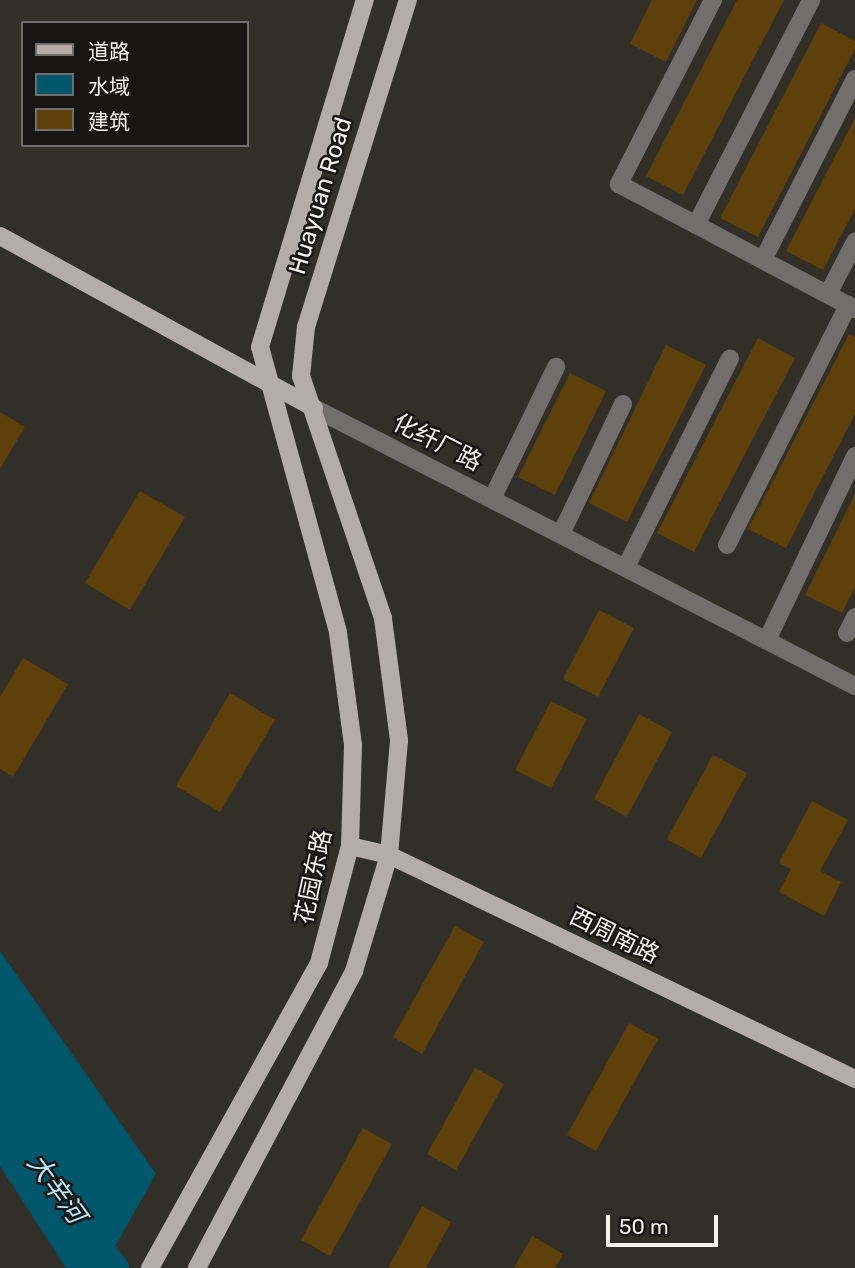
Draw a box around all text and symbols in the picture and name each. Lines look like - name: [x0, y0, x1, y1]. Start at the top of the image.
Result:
- legend: [21, 21, 248, 147]
- text: 道路: [88, 39, 130, 64]
- text: 水域: [88, 74, 130, 99]
- text: 建筑: [88, 109, 130, 134]
- street label: Huayuan Road: [283, 114, 359, 278]
- street label: 化纤厂路: [388, 408, 486, 478]
- street label: 花园东路: [290, 827, 338, 927]
- street label: 西周南路: [565, 902, 663, 970]
- water label: 大辛河: [20, 1148, 92, 1230]
- scale bar: [610, 1202, 722, 1246]
- text: 50 m: [619, 1214, 669, 1239]

